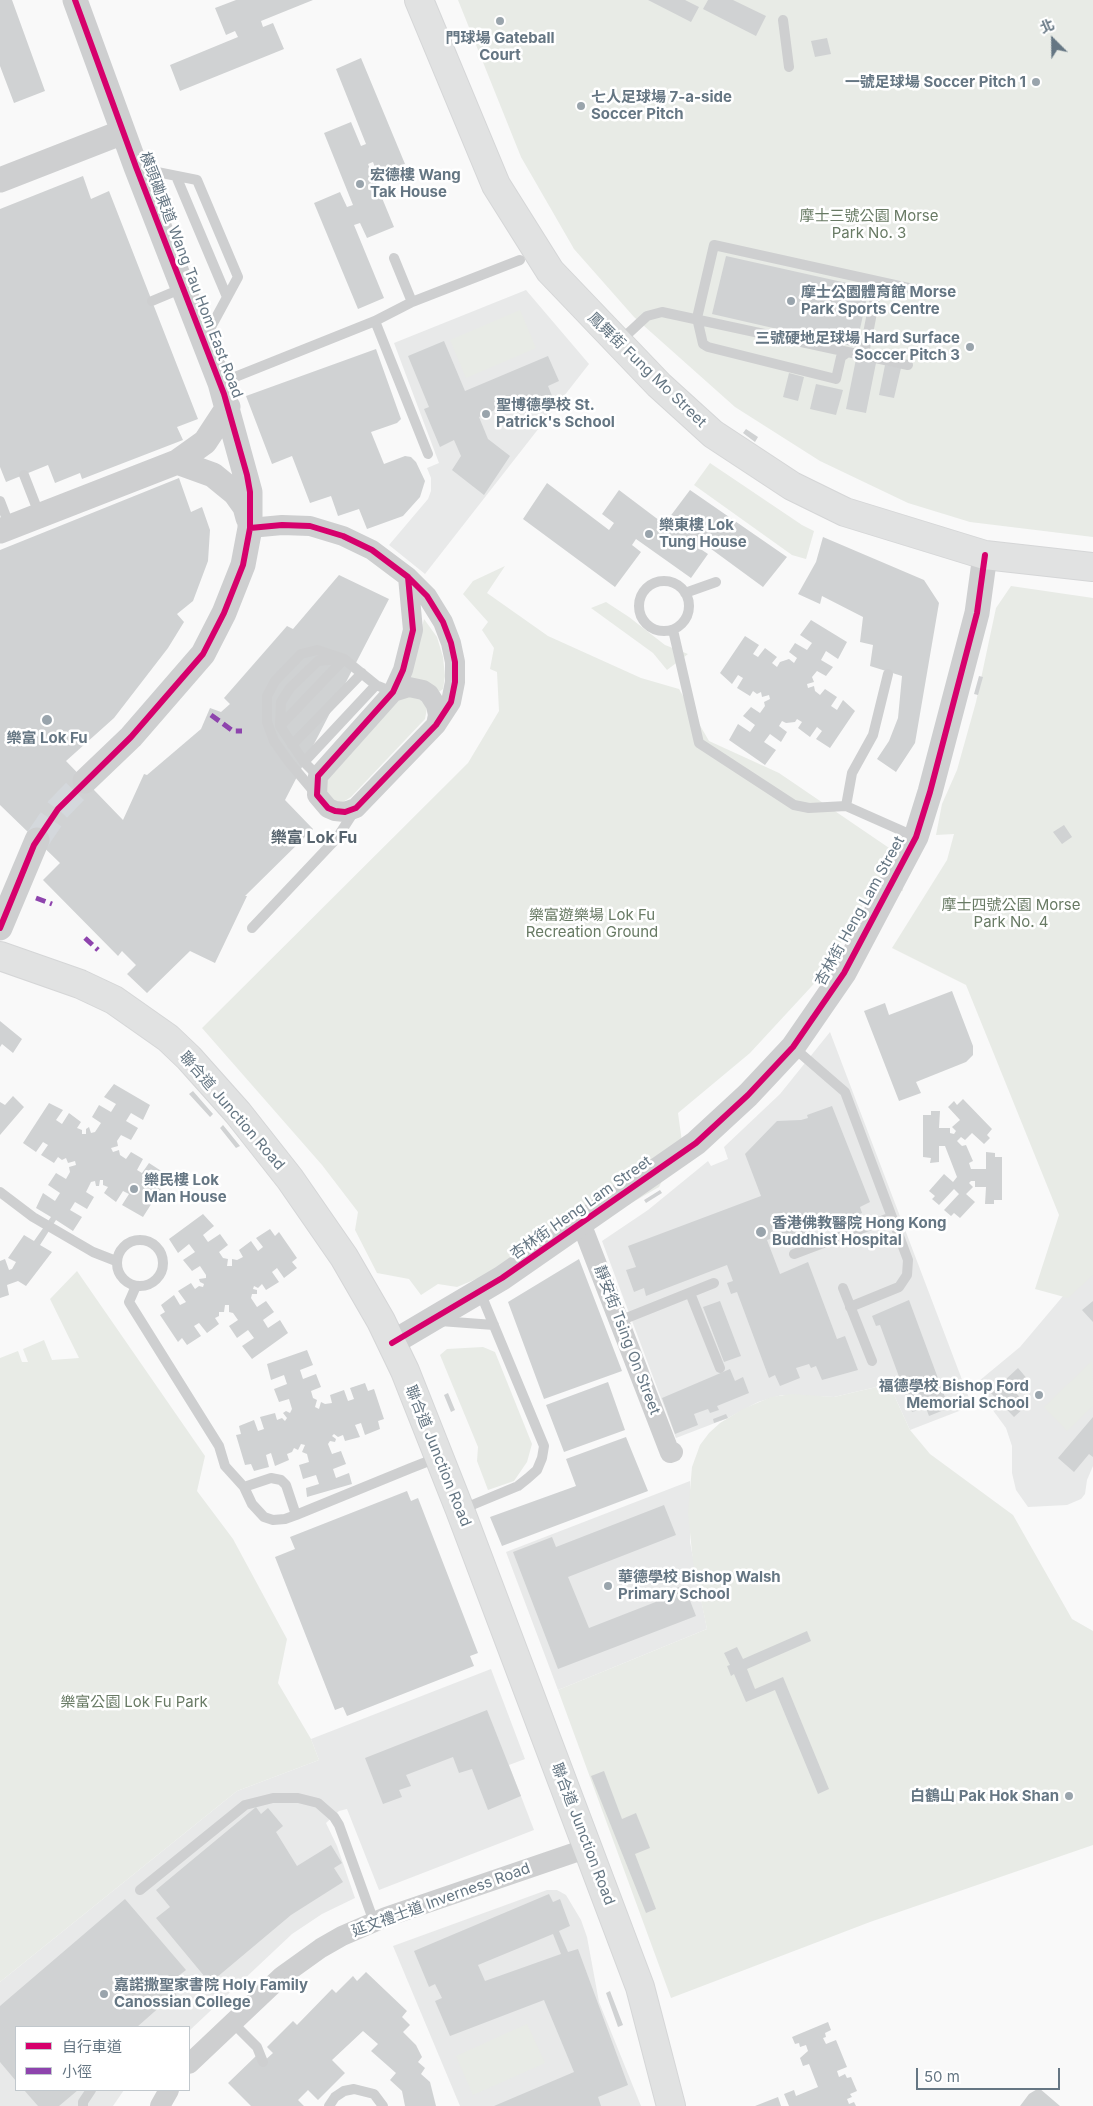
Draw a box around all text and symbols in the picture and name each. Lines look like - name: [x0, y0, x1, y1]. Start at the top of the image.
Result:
- marker: 門球場 Gateball Court: [494, 15, 506, 27]
- north arrow: [1028, 15, 1078, 65]
- text: 北: [1037, 15, 1057, 36]
- place label: 門球場 Gateball Court: [445, 29, 555, 64]
- place label: 一號足球場 Soccer Pitch 1: [845, 73, 1026, 91]
- marker: 一號足球場 Soccer Pitch 1: [1030, 76, 1042, 88]
- place label: 七人足球場 7-a-side Soccer Pitch: [591, 88, 732, 123]
- marker: 七人足球場 7-a-side Soccer Pitch: [575, 100, 587, 112]
- street label: 橫頭磡東道 Wang Tau Hom East Road: [136, 149, 246, 401]
- place label: 宏德樓 Wang Tak House: [370, 166, 461, 201]
- marker: 宏德樓 Wang Tak House: [354, 178, 366, 190]
- park label: 摩士三號公園 Morse Park No. 3: [799, 207, 939, 242]
- place label: 摩士公園體育館 Morse Park Sports Centre: [801, 283, 956, 318]
- marker: 摩士公園體育館 Morse Park Sports Centre: [785, 295, 797, 307]
- street label: 鳳舞街 Fung Mo Street: [584, 309, 710, 431]
- place label: 三號硬地足球場 Hard Surface Soccer Pitch 3: [755, 329, 960, 364]
- marker: 三號硬地足球場 Hard Surface Soccer Pitch 3: [964, 341, 976, 353]
- place label: 聖博德學校 St. Patrick's School: [496, 396, 615, 431]
- marker: 聖博德學校 St. Patrick's School: [480, 408, 492, 420]
- place label: 樂東樓 Lok Tung House: [659, 516, 747, 551]
- marker: 樂東樓 Lok Tung House: [643, 528, 655, 540]
- marker: 樂富 Lok Fu: [40, 713, 54, 727]
- place label: 樂富 Lok Fu: [6, 729, 88, 747]
- district label: 樂富 Lok Fu: [271, 828, 357, 848]
- street label: 杏林街 Heng Lam Street: [811, 833, 909, 989]
- park label: 摩士四號公園 Morse Park No. 4: [941, 896, 1081, 931]
- park label: 樂富遊樂場 Lok Fu Recreation Ground: [526, 906, 658, 941]
- street label: 聯合道 Junction Road: [176, 1048, 288, 1174]
- street label: 杏林街 Heng Lam Street: [507, 1152, 655, 1264]
- place label: 樂民樓 Lok Man House: [144, 1171, 227, 1206]
- marker: 樂民樓 Lok Man House: [128, 1183, 140, 1195]
- place label: 香港佛教醫院 Hong Kong Buddhist Hospital: [772, 1214, 947, 1249]
- marker: 香港佛教醫院 Hong Kong Buddhist Hospital: [754, 1225, 768, 1239]
- street label: 靜安街 Tsing On Street: [590, 1263, 664, 1417]
- place label: 福德學校 Bishop Ford Memorial School: [879, 1377, 1029, 1412]
- street label: 聯合道 Junction Road: [401, 1383, 475, 1529]
- marker: 福德學校 Bishop Ford Memorial School: [1033, 1389, 1045, 1401]
- place label: 華德學校 Bishop Walsh Primary School: [618, 1568, 781, 1603]
- marker: 華德學校 Bishop Walsh Primary School: [602, 1580, 614, 1592]
- park label: 樂富公園 Lok Fu Park: [60, 1693, 208, 1711]
- street label: 聯合道 Junction Road: [548, 1760, 618, 1908]
- place label: 白鶴山 Pak Hok Shan: [910, 1787, 1059, 1805]
- marker: 白鶴山 Pak Hok Shan: [1063, 1790, 1075, 1802]
- street label: 延文禮士道 Inverness Road: [349, 1859, 533, 1941]
- place label: 嘉諾撒聖家書院 Holy Family Canossian College: [114, 1976, 308, 2011]
- marker: 嘉諾撒聖家書院 Holy Family Canossian College: [98, 1988, 110, 2000]
- legend: [15, 2026, 190, 2091]
- text: 自行車道: [62, 2037, 122, 2056]
- scale bar: [918, 2058, 1062, 2090]
- text: 小徑: [62, 2062, 92, 2081]
- text: 50 m: [924, 2067, 960, 2086]

